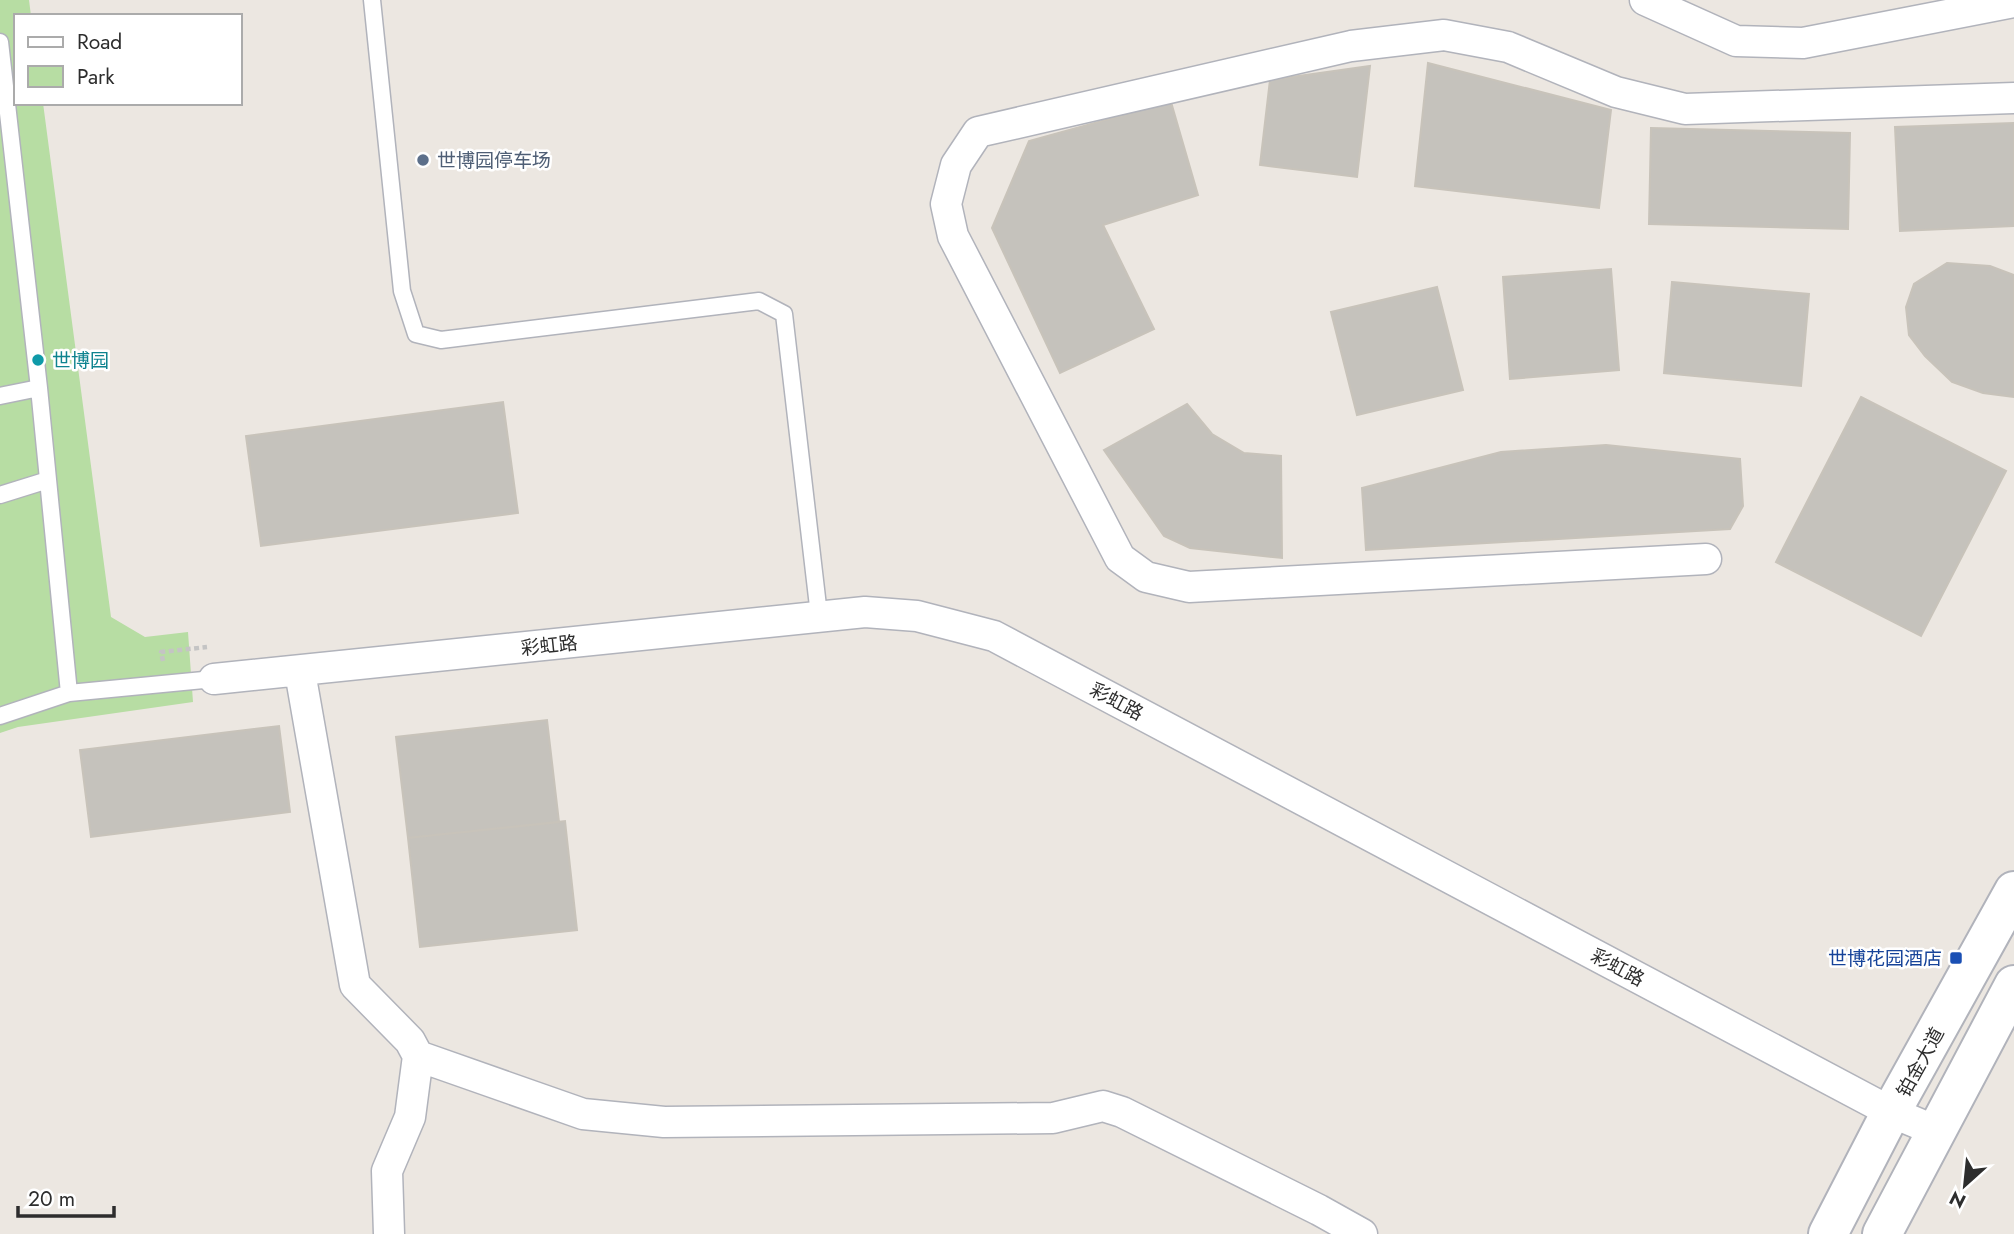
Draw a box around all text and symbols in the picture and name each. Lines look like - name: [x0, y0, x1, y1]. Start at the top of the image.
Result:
- legend: [14, 14, 242, 105]
- text: Road: [77, 27, 122, 57]
- text: Park: [77, 62, 115, 92]
- place label: 世博园停车场: [437, 147, 551, 174]
- marker: 世博园停车场: [415, 152, 431, 168]
- place label: 世博园: [52, 347, 109, 374]
- marker: 世博园: [30, 352, 46, 368]
- street label: 彩虹路: [519, 629, 579, 662]
- street label: 彩虹路: [1085, 676, 1148, 727]
- street label: 彩虹路: [1586, 942, 1649, 993]
- place label: 世博花园酒店: [1828, 945, 1942, 972]
- marker: 世博花园酒店: [1948, 950, 1964, 966]
- street label: 铂金大道: [1890, 1022, 1951, 1102]
- north arrow: [1930, 1150, 2000, 1220]
- scale bar: [18, 1174, 114, 1218]
- text: 20 m: [28, 1184, 75, 1214]
- text: N: [1945, 1184, 1970, 1215]

